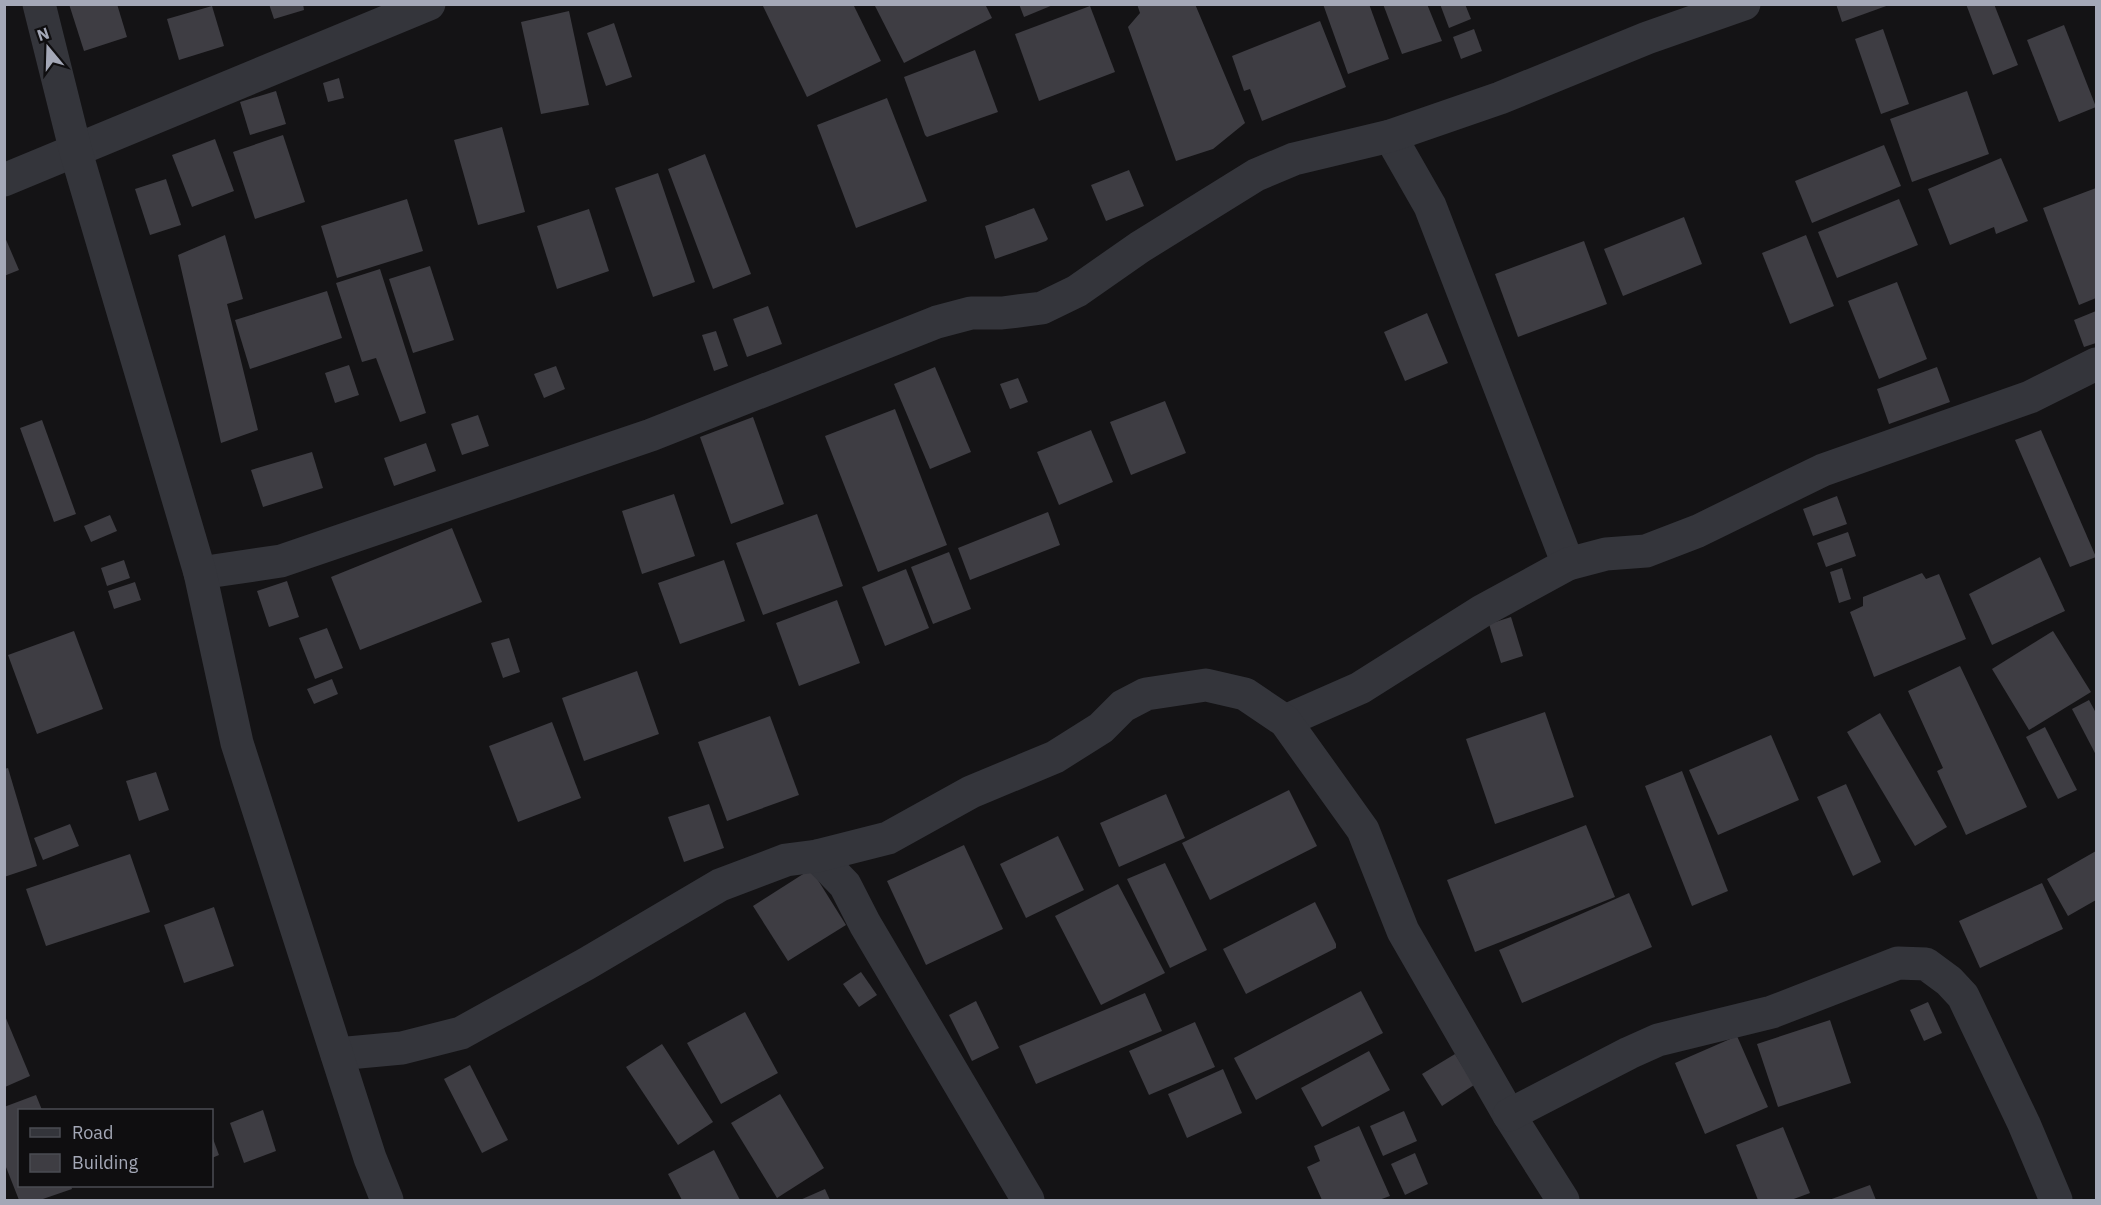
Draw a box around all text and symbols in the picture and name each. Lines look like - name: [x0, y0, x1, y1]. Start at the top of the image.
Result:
- north arrow: [18, 18, 78, 78]
- text: N: [34, 22, 52, 45]
- legend: [18, 1109, 213, 1187]
- text: Road: [72, 1121, 113, 1144]
- text: Building: [72, 1151, 139, 1174]

